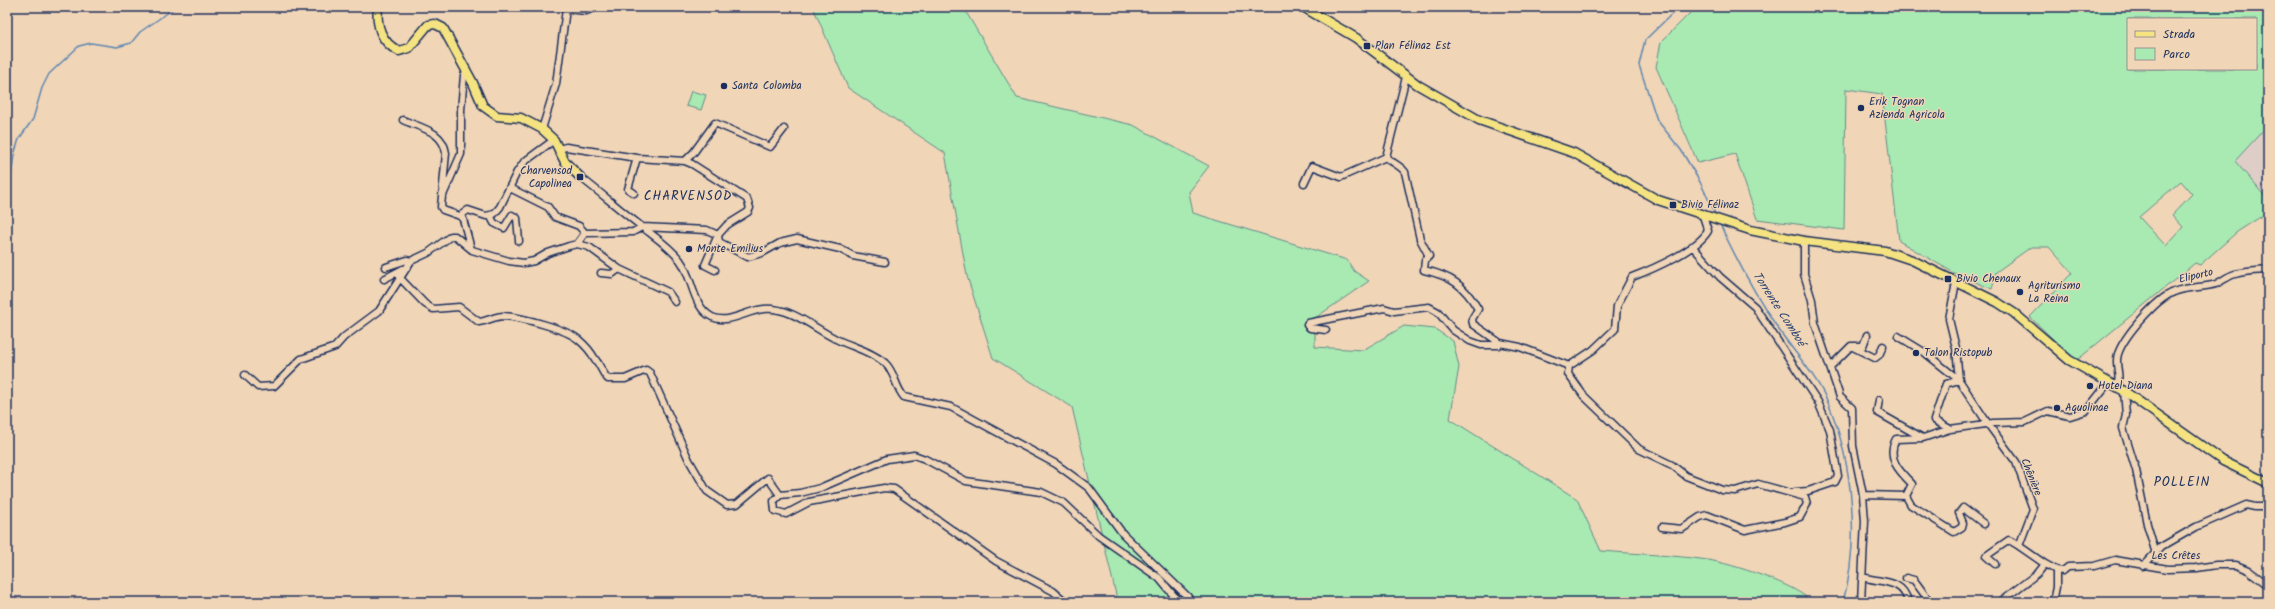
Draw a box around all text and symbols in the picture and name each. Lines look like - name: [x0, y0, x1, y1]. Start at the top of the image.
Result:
- legend: [2127, 18, 2257, 70]
- text: Strada: [2163, 25, 2196, 44]
- place label: Plan Félinaz Est: [1375, 37, 1451, 55]
- marker: Plan Félinaz Est: [1362, 41, 1372, 51]
- text: Parco: [2163, 45, 2190, 64]
- place label: Santa Colomba: [732, 77, 802, 95]
- marker: Santa Colomba: [719, 81, 729, 91]
- place label: Erik Tognan Azienda Agricola: [1869, 93, 1945, 124]
- marker: Erik Tognan Azienda Agricola: [1856, 103, 1866, 113]
- place label: Charvensod Capolinea: [520, 162, 573, 193]
- marker: Charvensod Capolinea: [575, 172, 585, 182]
- district label: CHARVENSOD: [644, 186, 732, 207]
- place label: Bivio Félinaz: [1681, 196, 1739, 214]
- marker: Bivio Félinaz: [1668, 200, 1678, 210]
- place label: Monte Emilius: [697, 240, 764, 258]
- marker: Monte Emilius: [684, 244, 694, 254]
- street label: Eliporto: [2177, 263, 2215, 289]
- water label: Torrente Comboé: [1748, 268, 1812, 352]
- place label: Bivio Chenaux: [1956, 270, 2021, 288]
- marker: Bivio Chenaux: [1943, 274, 1953, 284]
- place label: Agriturismo La Reina: [2028, 277, 2080, 308]
- marker: Agriturismo La Reina: [2015, 287, 2025, 297]
- place label: Talon Ristopub: [1924, 344, 1993, 362]
- marker: Talon Ristopub: [1911, 348, 1921, 358]
- place label: Hotel Diana: [2098, 377, 2153, 395]
- marker: Hotel Diana: [2085, 381, 2095, 391]
- place label: Aquolinae: [2065, 399, 2109, 417]
- marker: Aquolinae: [2052, 403, 2062, 413]
- street label: Chênière: [2015, 455, 2047, 499]
- district label: POLLEIN: [2154, 472, 2210, 493]
- street label: Les Crêtes: [2152, 547, 2201, 565]

